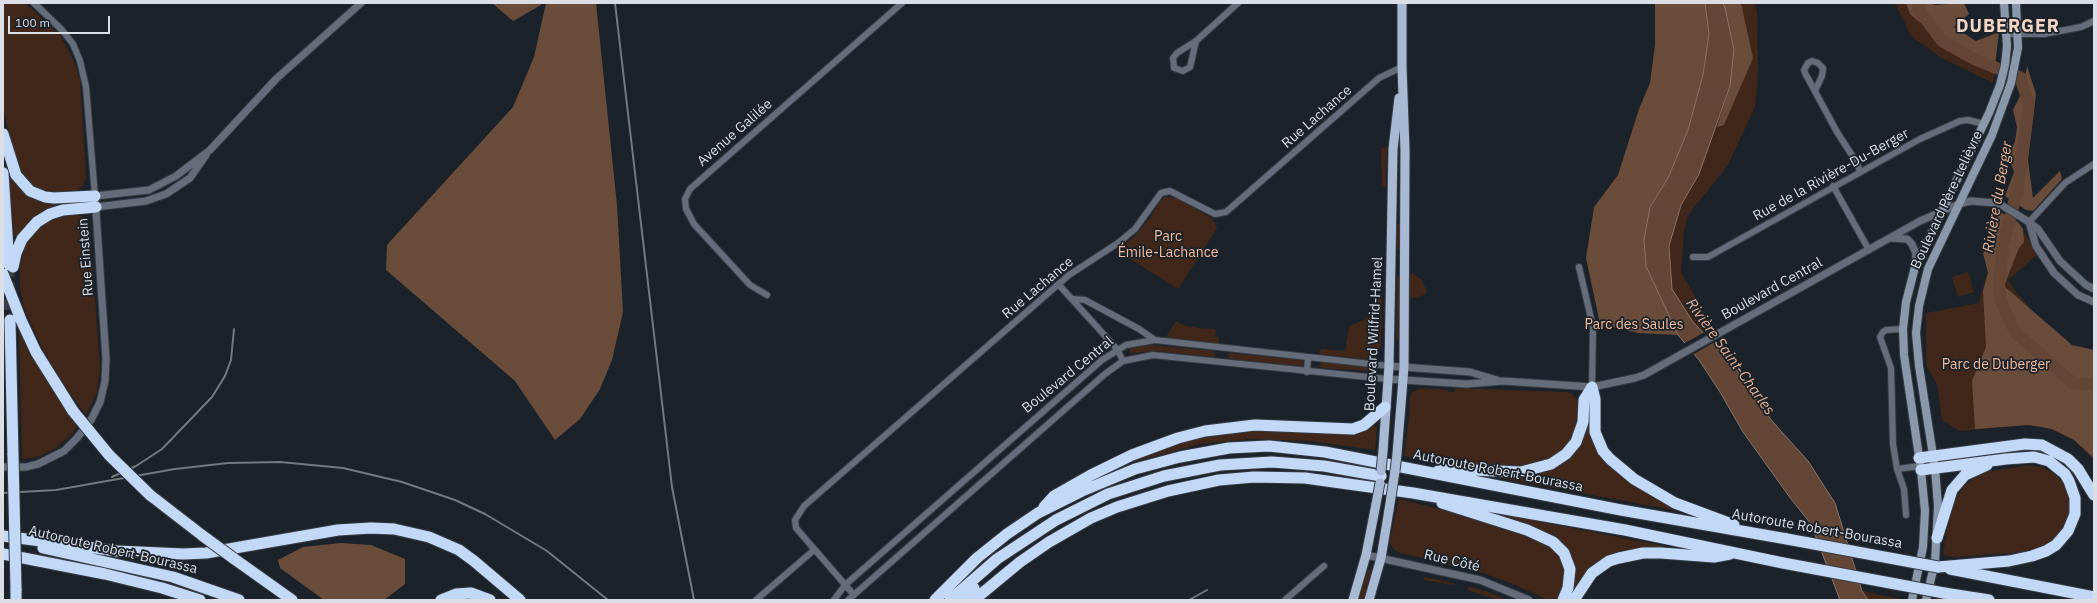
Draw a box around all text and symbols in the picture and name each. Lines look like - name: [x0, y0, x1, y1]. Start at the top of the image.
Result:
- scale bar: [10, 8, 112, 34]
- text: 100 m: [15, 15, 50, 30]
- district label: DUBERGER: [1956, 16, 2060, 38]
- street label: Rue Lachance: [1278, 82, 1356, 152]
- street label: Avenue Galilée: [694, 96, 776, 170]
- street label: Rue de la Rivière-Du-Berger: [1750, 125, 1912, 225]
- street label: Boulevard Père-Lelièvre: [1908, 128, 1986, 272]
- water label: Rivière du Berger: [1979, 140, 2017, 254]
- street label: Rue Einstein: [75, 217, 97, 297]
- park label: Parc Émile-Lachance: [1118, 229, 1218, 262]
- street label: Rue Lachance: [999, 253, 1077, 323]
- street label: Boulevard Central: [1719, 254, 1825, 324]
- street label: Boulevard Wilfrid-Hamel: [1362, 256, 1386, 412]
- water label: Rivière Saint-Charles: [1682, 295, 1778, 419]
- park label: Parc des Saules: [1584, 317, 1684, 333]
- street label: Boulevard Central: [1019, 333, 1117, 417]
- park label: Parc de Duberger: [1942, 357, 2050, 373]
- street label: Autoroute Robert-Bourassa: [1412, 446, 1584, 496]
- street label: Autoroute Robert-Bourassa: [1731, 506, 1903, 552]
- street label: Autoroute Robert-Bourassa: [27, 522, 199, 578]
- street label: Rue Côté: [1422, 546, 1482, 576]

